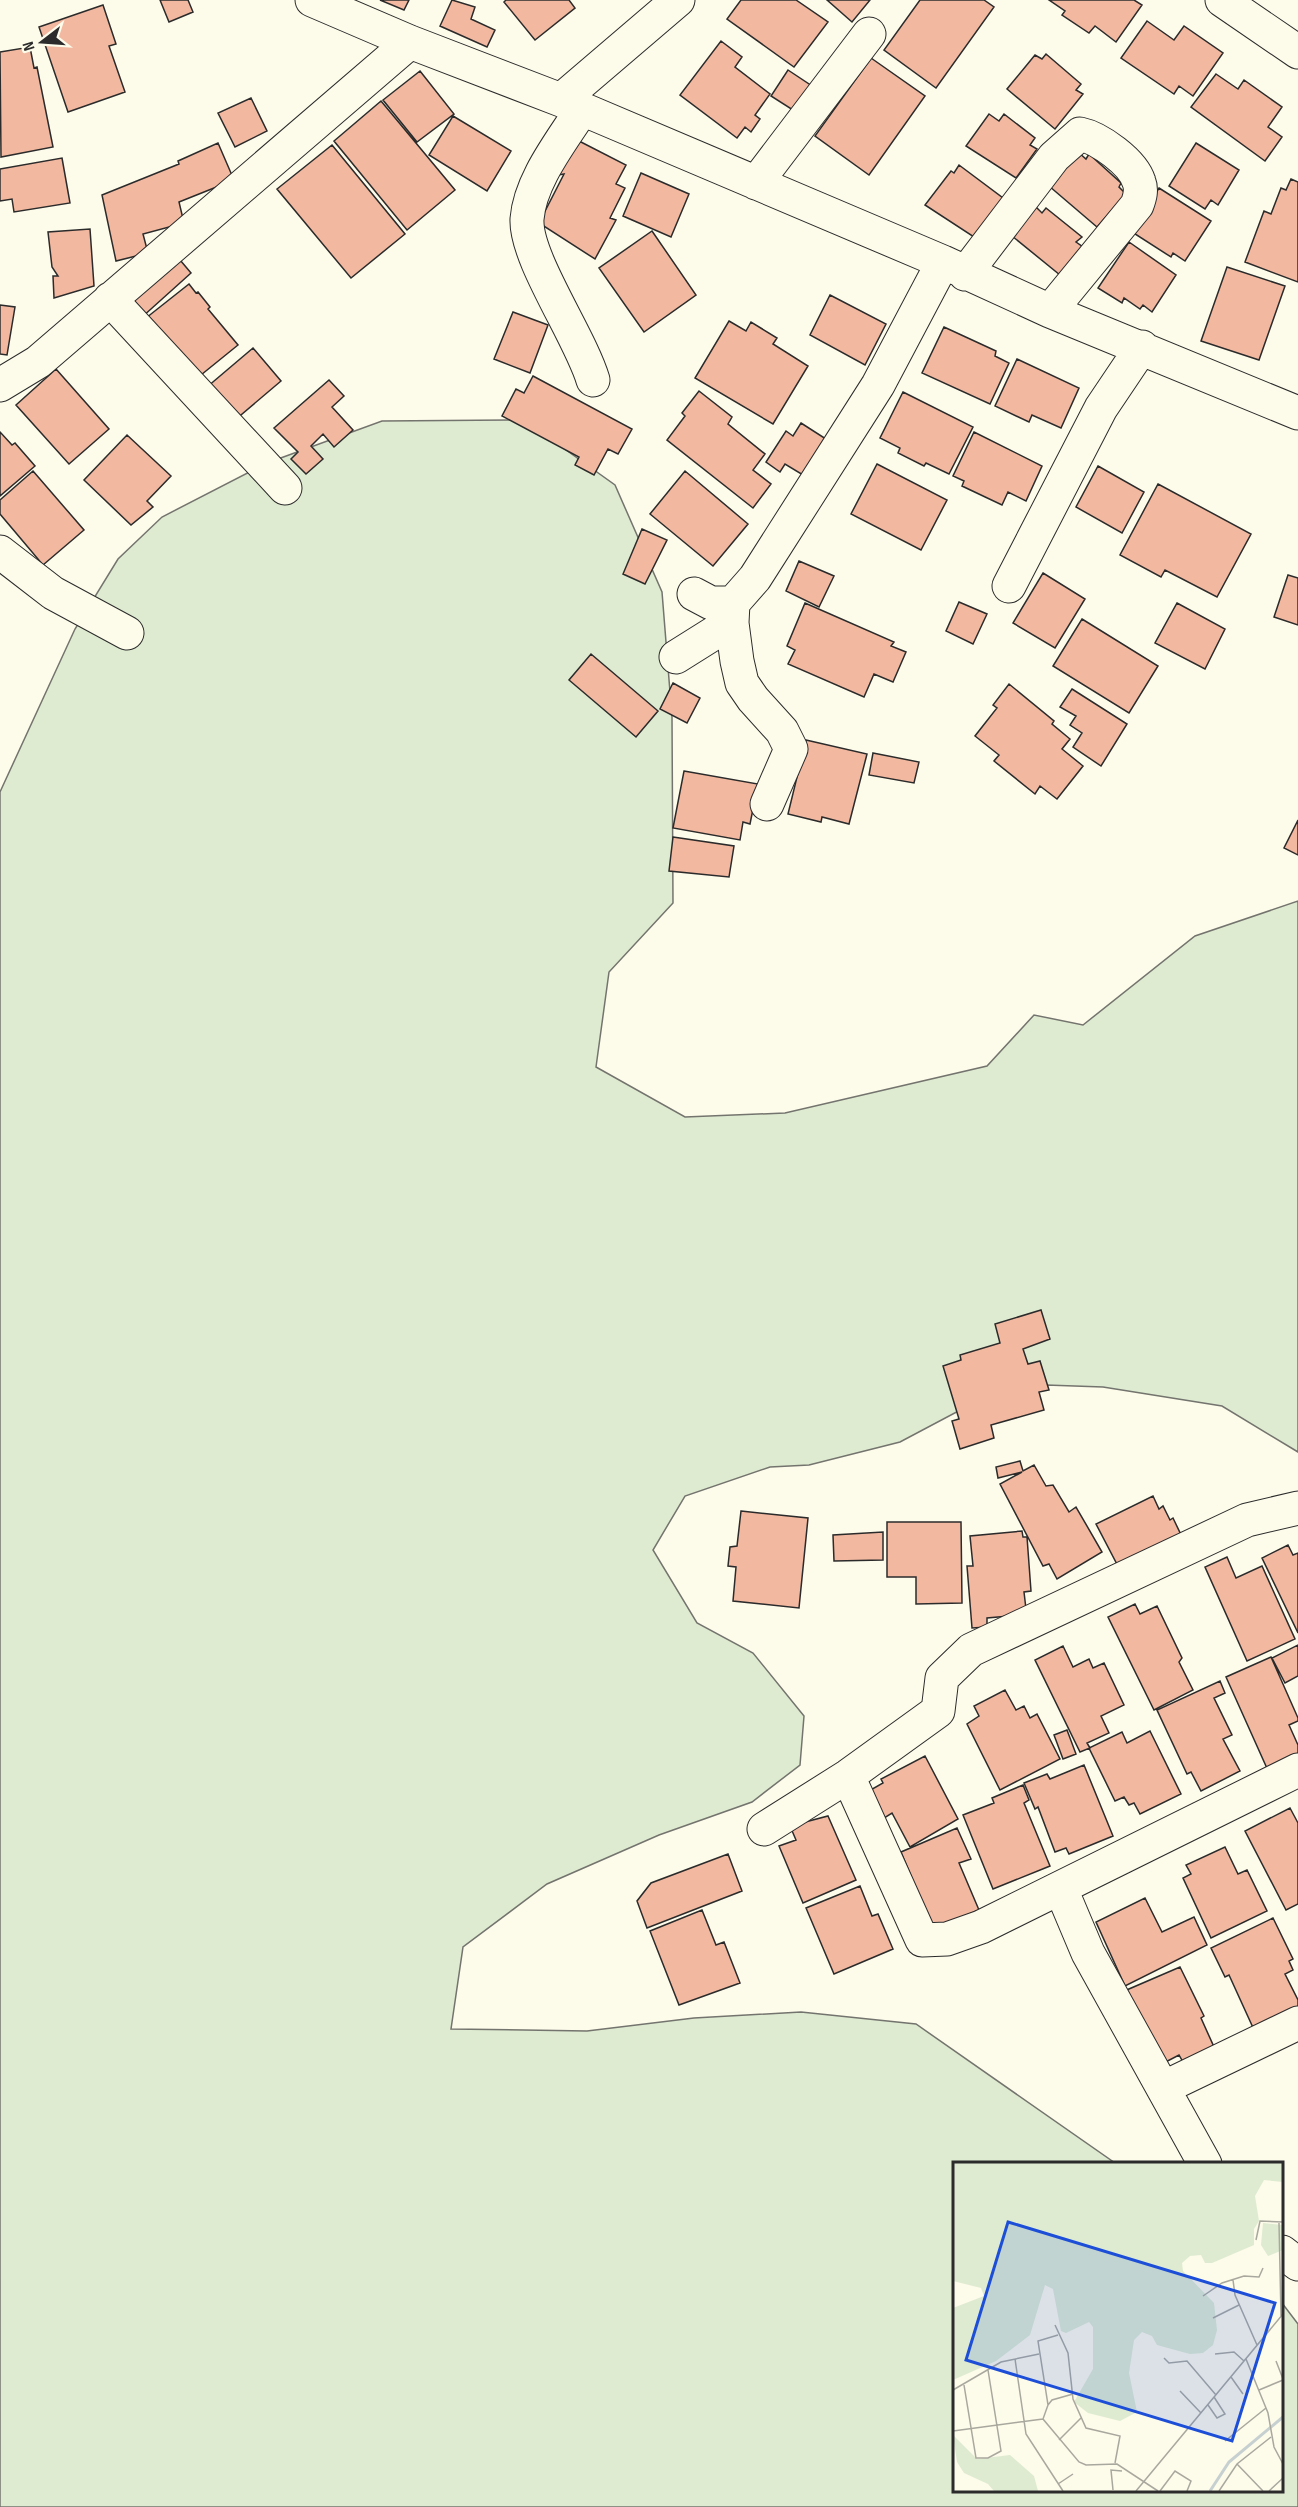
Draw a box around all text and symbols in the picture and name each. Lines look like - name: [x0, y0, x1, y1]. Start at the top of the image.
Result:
- north arrow: [12, 12, 72, 72]
- text: N: [19, 39, 39, 53]
- inset map: [953, 2162, 1283, 2492]

